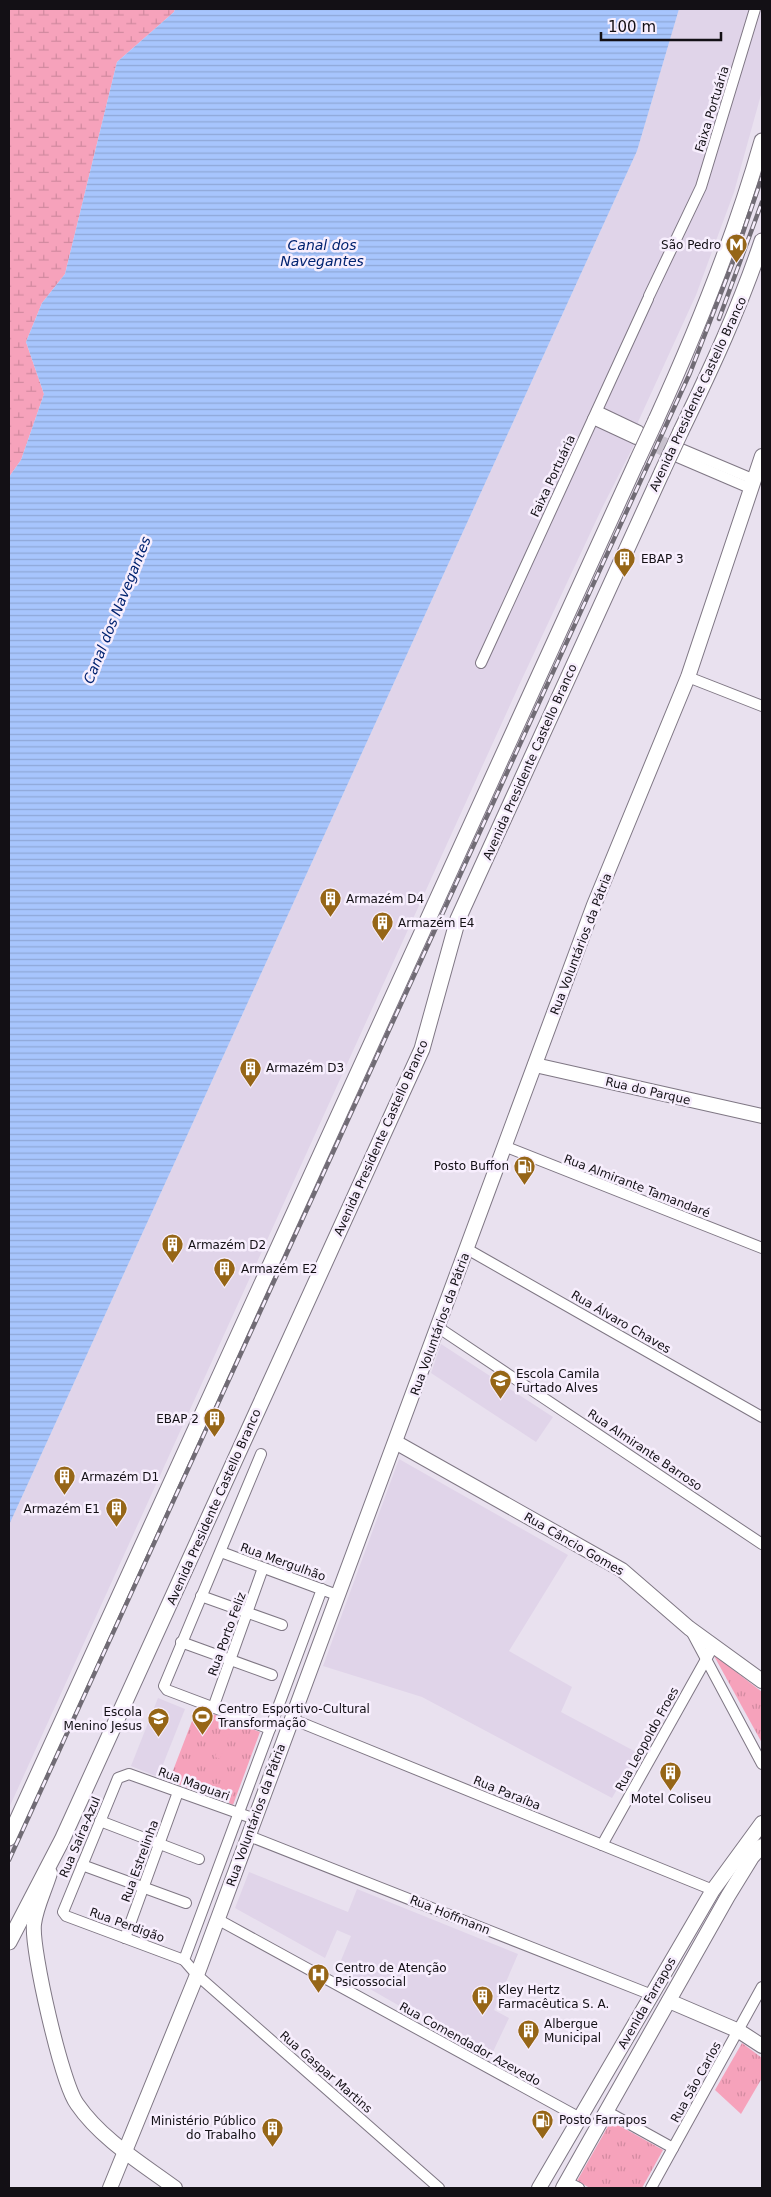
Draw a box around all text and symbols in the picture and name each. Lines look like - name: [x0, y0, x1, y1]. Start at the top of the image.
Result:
- scale bar: [601, 10, 721, 42]
- text: 100 m: [608, 18, 656, 36]
- street label: Faixa Portuária: [692, 64, 732, 154]
- metro station icon: São Pedro: [725, 233, 749, 264]
- water label: Canal dos Navegantes: [280, 237, 364, 269]
- place label: São Pedro: [661, 238, 721, 252]
- street label: Avenida Presidente Castello Branco: [647, 295, 749, 493]
- street label: Faixa Portuária: [528, 433, 578, 519]
- water label: Canal dos Navegantes: [80, 534, 154, 686]
- building icon: EBAP 3: [613, 547, 637, 578]
- place label: EBAP 3: [641, 552, 684, 566]
- street label: Avenida Presidente Castello Branco: [480, 662, 580, 862]
- street label: Rua Voluntários da Pátria: [547, 871, 615, 1017]
- building icon: Armazém D4: [318, 887, 342, 918]
- place label: Armazém D4: [346, 892, 424, 906]
- building icon: Armazém E4: [370, 911, 394, 942]
- place label: Armazém E4: [398, 916, 474, 930]
- street label: Avenida Presidente Castello Branco: [331, 1038, 431, 1238]
- building icon: Armazém D3: [238, 1056, 262, 1087]
- place label: Armazém D3: [266, 1061, 344, 1075]
- street label: Rua do Parque: [604, 1074, 692, 1108]
- street label: Rua Almirante Tamandaré: [562, 1152, 712, 1220]
- fuel station icon: Posto Buffon: [513, 1154, 537, 1185]
- place label: Posto Buffon: [434, 1159, 509, 1173]
- building icon: Armazém D2: [160, 1233, 184, 1264]
- place label: Armazém D2: [188, 1238, 266, 1252]
- street label: Rua Voluntários da Pátria: [408, 1251, 472, 1397]
- building icon: Armazém E2: [213, 1257, 237, 1288]
- place label: Armazém E2: [241, 1262, 317, 1276]
- street label: Rua Álvaro Chaves: [569, 1287, 674, 1356]
- place label: Escola Camila Furtado Alves: [516, 1367, 600, 1395]
- school or university icon: Escola Camila Furtado Alves: [488, 1369, 512, 1400]
- street label: Rua Almirante Barroso: [585, 1406, 705, 1494]
- street label: Avenida Presidente Castello Branco: [164, 1407, 264, 1607]
- building icon: EBAP 2: [203, 1407, 227, 1438]
- place label: EBAP 2: [156, 1412, 199, 1426]
- building icon: Armazém D1: [53, 1465, 77, 1496]
- place label: Armazém D1: [81, 1470, 159, 1484]
- building icon: Armazém E1: [104, 1497, 128, 1528]
- place label: Armazém E1: [24, 1502, 100, 1516]
- street label: Rua Câncio Gomes: [522, 1510, 626, 1578]
- street label: Rua Mergulhão: [238, 1540, 328, 1584]
- street label: Rua Porto Feliz: [205, 1590, 249, 1678]
- street label: Rua Leopoldo Froes: [613, 1685, 681, 1793]
- place label: Centro Esportivo-Cultural Transformação: [217, 1702, 370, 1730]
- sports icon: Centro Esportivo-Cultural Transformação: [190, 1704, 214, 1735]
- place label: Escola Menino Jesus: [64, 1705, 142, 1733]
- school or university icon: Escola Menino Jesus: [146, 1707, 170, 1738]
- street label: Rua Voluntários da Pátria: [224, 1742, 288, 1888]
- building icon: Motel Coliseu: [659, 1760, 683, 1791]
- street label: Rua Maguari: [156, 1765, 232, 1803]
- street label: Rua Paraíba: [471, 1773, 543, 1813]
- place label: Motel Coliseu: [631, 1792, 711, 1806]
- street label: Rua Saíra-Azul: [57, 1794, 103, 1880]
- street label: Rua Estrelinha: [119, 1818, 161, 1904]
- street label: Rua Hoffmann: [408, 1893, 492, 1937]
- street label: Rua Perdigão: [88, 1905, 166, 1945]
- street label: Avenida Farrapos: [615, 1955, 679, 2051]
- place label: Centro de Atenção Psicossocial: [335, 1961, 447, 1989]
- hospital icon: Centro de Atenção Psicossocial: [307, 1963, 331, 1994]
- place label: Kley Hertz Farmacêutica S. A.: [498, 1983, 609, 2011]
- building icon: Kley Hertz Farmacêutica S. A.: [470, 1985, 494, 2016]
- street label: Rua Comendador Azevedo: [397, 1999, 543, 2089]
- place label: Albergue Municipal: [544, 2017, 601, 2045]
- building icon: Albergue Municipal: [516, 2019, 540, 2050]
- street label: Rua Gaspar Martins: [277, 2028, 375, 2116]
- street label: Rua São Carlos: [668, 2039, 724, 2125]
- fuel station icon: Posto Farrapos: [531, 2108, 555, 2139]
- place label: Posto Farrapos: [559, 2113, 647, 2127]
- place label: Ministério Público do Trabalho: [151, 2114, 256, 2142]
- building icon: Ministério Público do Trabalho: [260, 2116, 284, 2147]

